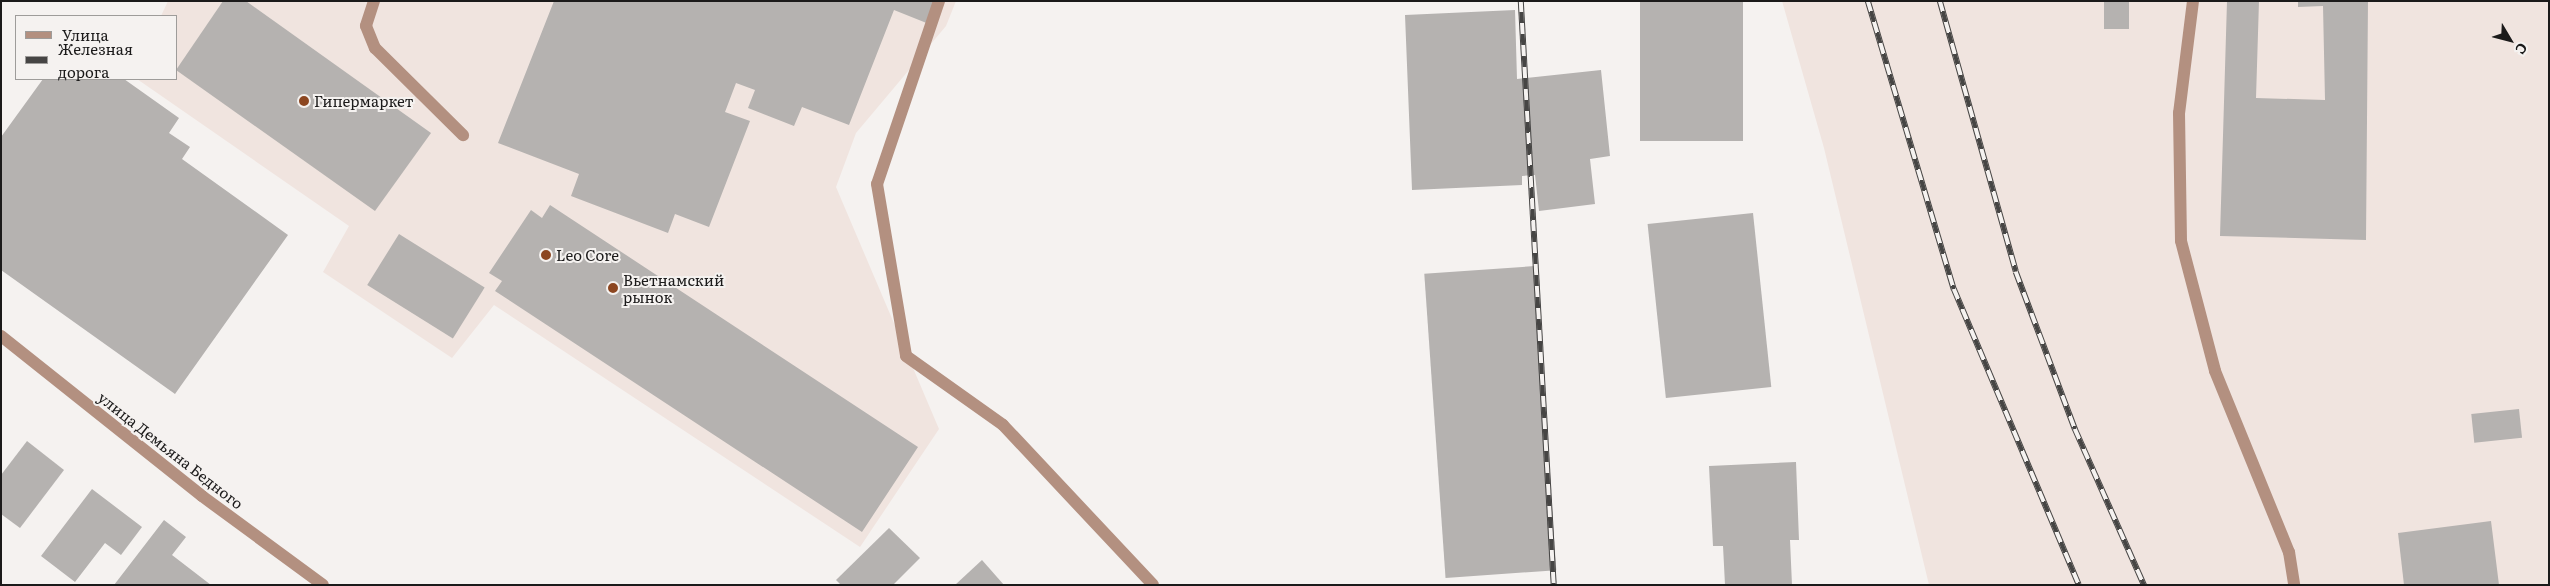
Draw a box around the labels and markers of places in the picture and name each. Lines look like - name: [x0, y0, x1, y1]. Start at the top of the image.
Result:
- place label: Гипермаркет: [314, 92, 413, 110]
- marker: Гипермаркет: [298, 95, 310, 107]
- place label: Leo Core: [556, 246, 619, 264]
- marker: Leo Core: [540, 249, 552, 261]
- place label: Вьетнамский рынок: [623, 270, 724, 305]
- marker: Вьетнамский рынок: [607, 282, 619, 294]

